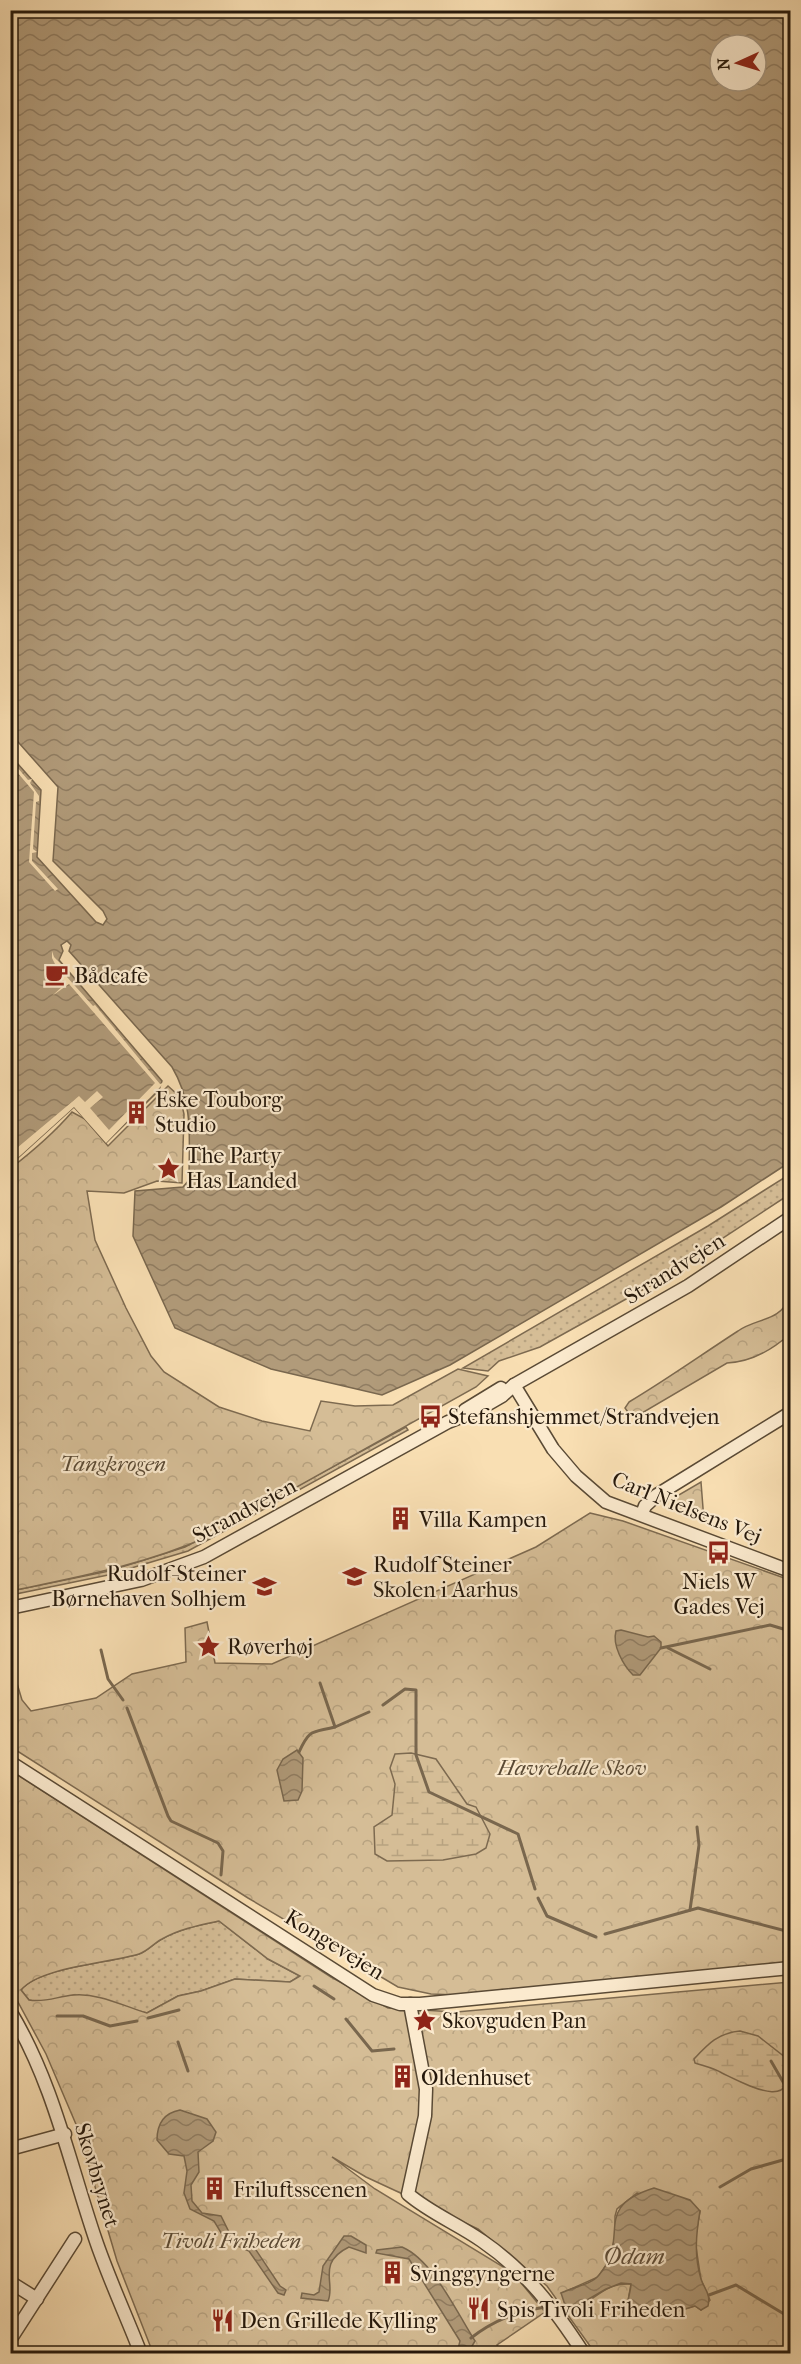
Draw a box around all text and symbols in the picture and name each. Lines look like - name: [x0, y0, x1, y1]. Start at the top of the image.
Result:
- north arrow: [708, 33, 768, 93]
- text: N: [714, 56, 733, 71]
- cafe icon: Bådcafe: [43, 962, 69, 988]
- place label: Bådcafe: [74, 963, 148, 989]
- place label: Eske Touborg Studio: [155, 1087, 283, 1138]
- building icon: Eske Touborg Studio: [124, 1099, 150, 1125]
- place label: The Party Has Landed: [186, 1143, 298, 1194]
- place icon: The Party Has Landed: [155, 1155, 181, 1181]
- street label: Strandvejen: [619, 1228, 730, 1310]
- bus stop icon: Stefanshjemmet/Strandvejen: [417, 1403, 443, 1429]
- place label: Stefanshjemmet/Strandvejen: [448, 1404, 720, 1430]
- park label: Tangkrogen: [60, 1451, 166, 1477]
- street label: Carl Nielsens Vej: [608, 1466, 765, 1550]
- street label: Strandvejen: [188, 1473, 301, 1549]
- building icon: Villa Kampen: [388, 1506, 414, 1532]
- place label: Villa Kampen: [418, 1507, 547, 1533]
- bus stop icon: Niels W Gades Vej: [706, 1539, 732, 1565]
- place label: Rudolf Steiner Skolen i Aarhus: [373, 1552, 518, 1603]
- place label: Rudolf-Steiner Børnehaven Solhjem: [51, 1561, 247, 1612]
- school or university icon: Rudolf Steiner Skolen i Aarhus: [342, 1564, 368, 1590]
- place label: Niels W Gades Vej: [673, 1569, 765, 1620]
- school or university icon: Rudolf-Steiner Børnehaven Solhjem: [251, 1573, 277, 1599]
- place icon: Røverhøj: [196, 1633, 222, 1659]
- place label: Røverhøj: [227, 1634, 313, 1660]
- park label: Havreballe Skov: [497, 1755, 646, 1781]
- street label: Kongevejen: [280, 1904, 389, 1986]
- place icon: Skovguden Pan: [411, 2007, 437, 2033]
- place label: Skovguden Pan: [442, 2008, 587, 2034]
- building icon: Oldenhuset: [390, 2064, 416, 2090]
- place label: Oldenhuset: [421, 2065, 532, 2091]
- street label: Skovbrynet: [69, 2120, 125, 2231]
- building icon: Friluftsscenen: [202, 2176, 228, 2202]
- place label: Friluftsscenen: [233, 2177, 368, 2203]
- park label: Tivoli Friheden: [161, 2228, 301, 2254]
- water label: Ødam: [603, 2242, 665, 2270]
- building icon: Svinggyngerne: [379, 2260, 405, 2286]
- place label: Svinggyngerne: [410, 2261, 555, 2287]
- restaurant icon: Spis Tivoli Friheden: [466, 2296, 492, 2322]
- place label: Spis Tivoli Friheden: [497, 2297, 686, 2323]
- restaurant icon: Den Grillede Kylling: [209, 2307, 235, 2333]
- place label: Den Grillede Kylling: [240, 2308, 437, 2334]

